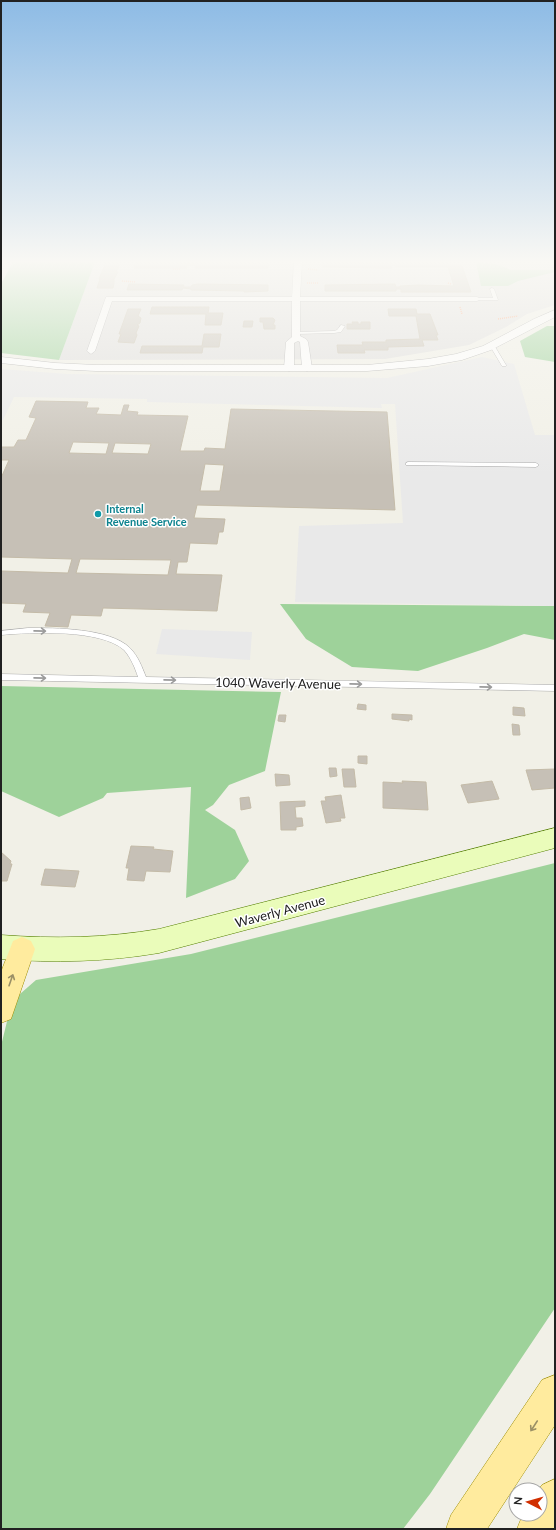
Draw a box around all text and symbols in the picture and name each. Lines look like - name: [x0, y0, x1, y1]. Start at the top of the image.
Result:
- place label: Internal Revenue Service: [106, 502, 187, 528]
- marker: Internal Revenue Service: [93, 509, 103, 519]
- one-way arrow: [33, 627, 46, 635]
- one-way arrow: [33, 674, 46, 682]
- street label: 1040 Waverly Avenue: [215, 674, 341, 692]
- one-way arrow: [163, 677, 176, 684]
- one-way arrow: [349, 680, 362, 688]
- one-way arrow: [479, 683, 492, 690]
- street label: Waverly Avenue: [233, 891, 327, 931]
- one-way arrow: [8, 974, 16, 986]
- one-way arrow: [529, 1420, 537, 1432]
- north arrow: [508, 1482, 548, 1522]
- text: N: [511, 1496, 524, 1506]

